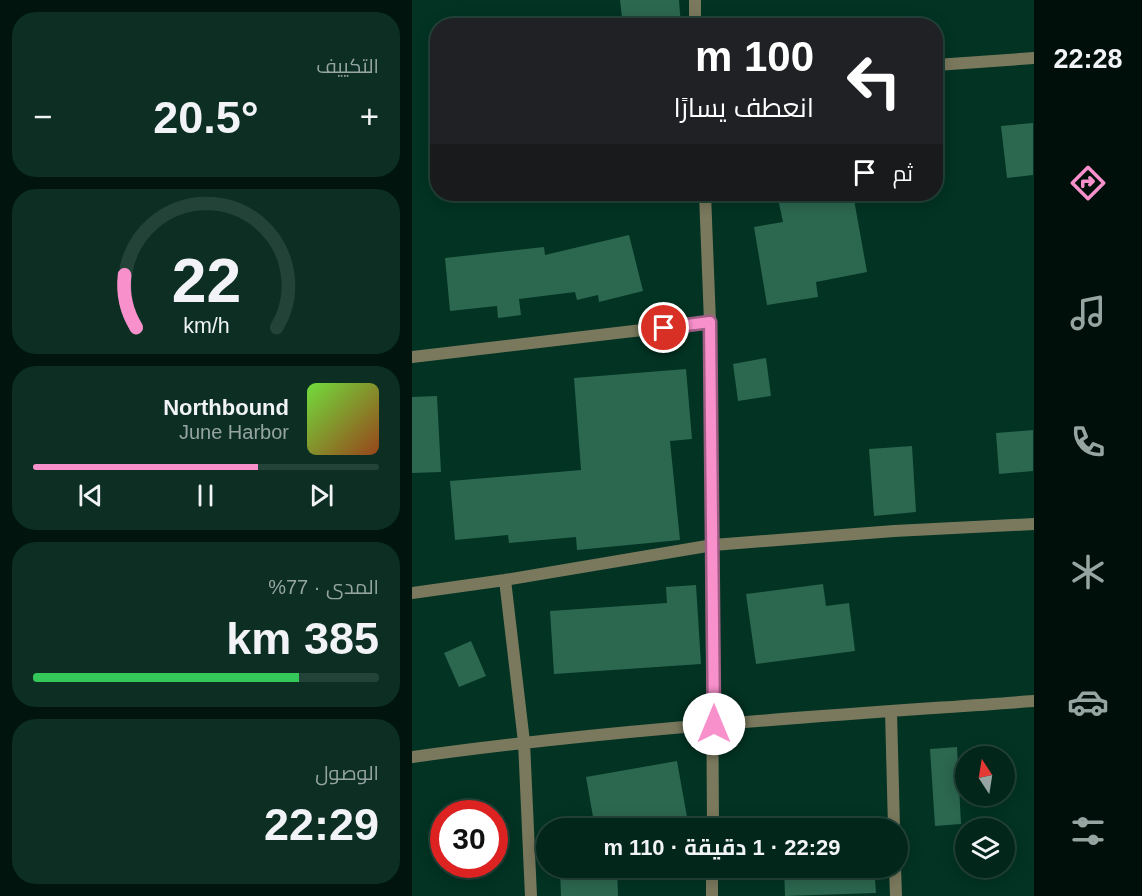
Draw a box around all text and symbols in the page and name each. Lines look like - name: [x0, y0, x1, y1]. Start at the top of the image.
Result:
- text: 100 m: [695, 33, 814, 80]
- icon: left: [835, 42, 913, 120]
- text: 22:28: [1053, 44, 1123, 74]
- text: التكييف: [316, 55, 379, 77]
- text: 20.5°: [153, 92, 259, 143]
- text: انعطف يسارًا: [673, 93, 814, 123]
- text: −: [33, 98, 52, 135]
- text: +: [360, 98, 379, 135]
- icon: arrive: [848, 156, 881, 189]
- text: ثم: [893, 161, 913, 186]
- icon: directions: [1067, 162, 1109, 204]
- text: 22: [171, 246, 241, 315]
- icon: music: [1067, 292, 1109, 334]
- pin: [638, 302, 689, 353]
- icon: arrive: [647, 311, 680, 344]
- text: km/h: [183, 315, 229, 339]
- text: Northbound: [163, 395, 289, 420]
- text: June Harbor: [179, 421, 289, 443]
- icon: phone: [1067, 421, 1109, 463]
- icon: previous: [74, 479, 107, 512]
- icon: pause: [189, 479, 222, 512]
- icon: next: [305, 479, 338, 512]
- icon: climate: [1067, 551, 1109, 593]
- text: المدى · 77%: [268, 576, 379, 598]
- text: 385 km: [226, 613, 379, 664]
- icon: car: [1067, 681, 1109, 723]
- position arrow: [682, 692, 746, 756]
- north arrow: [955, 746, 1015, 806]
- map controls: [955, 746, 1015, 878]
- text: الوصول: [315, 762, 379, 784]
- text: 22:29: [264, 799, 379, 850]
- speed limit sign: 30: [430, 800, 508, 878]
- icon: filters: [1067, 810, 1109, 852]
- button: layers: [955, 818, 1015, 878]
- text: 22:29 · 1 دقيقة · 110 m: [603, 835, 841, 860]

